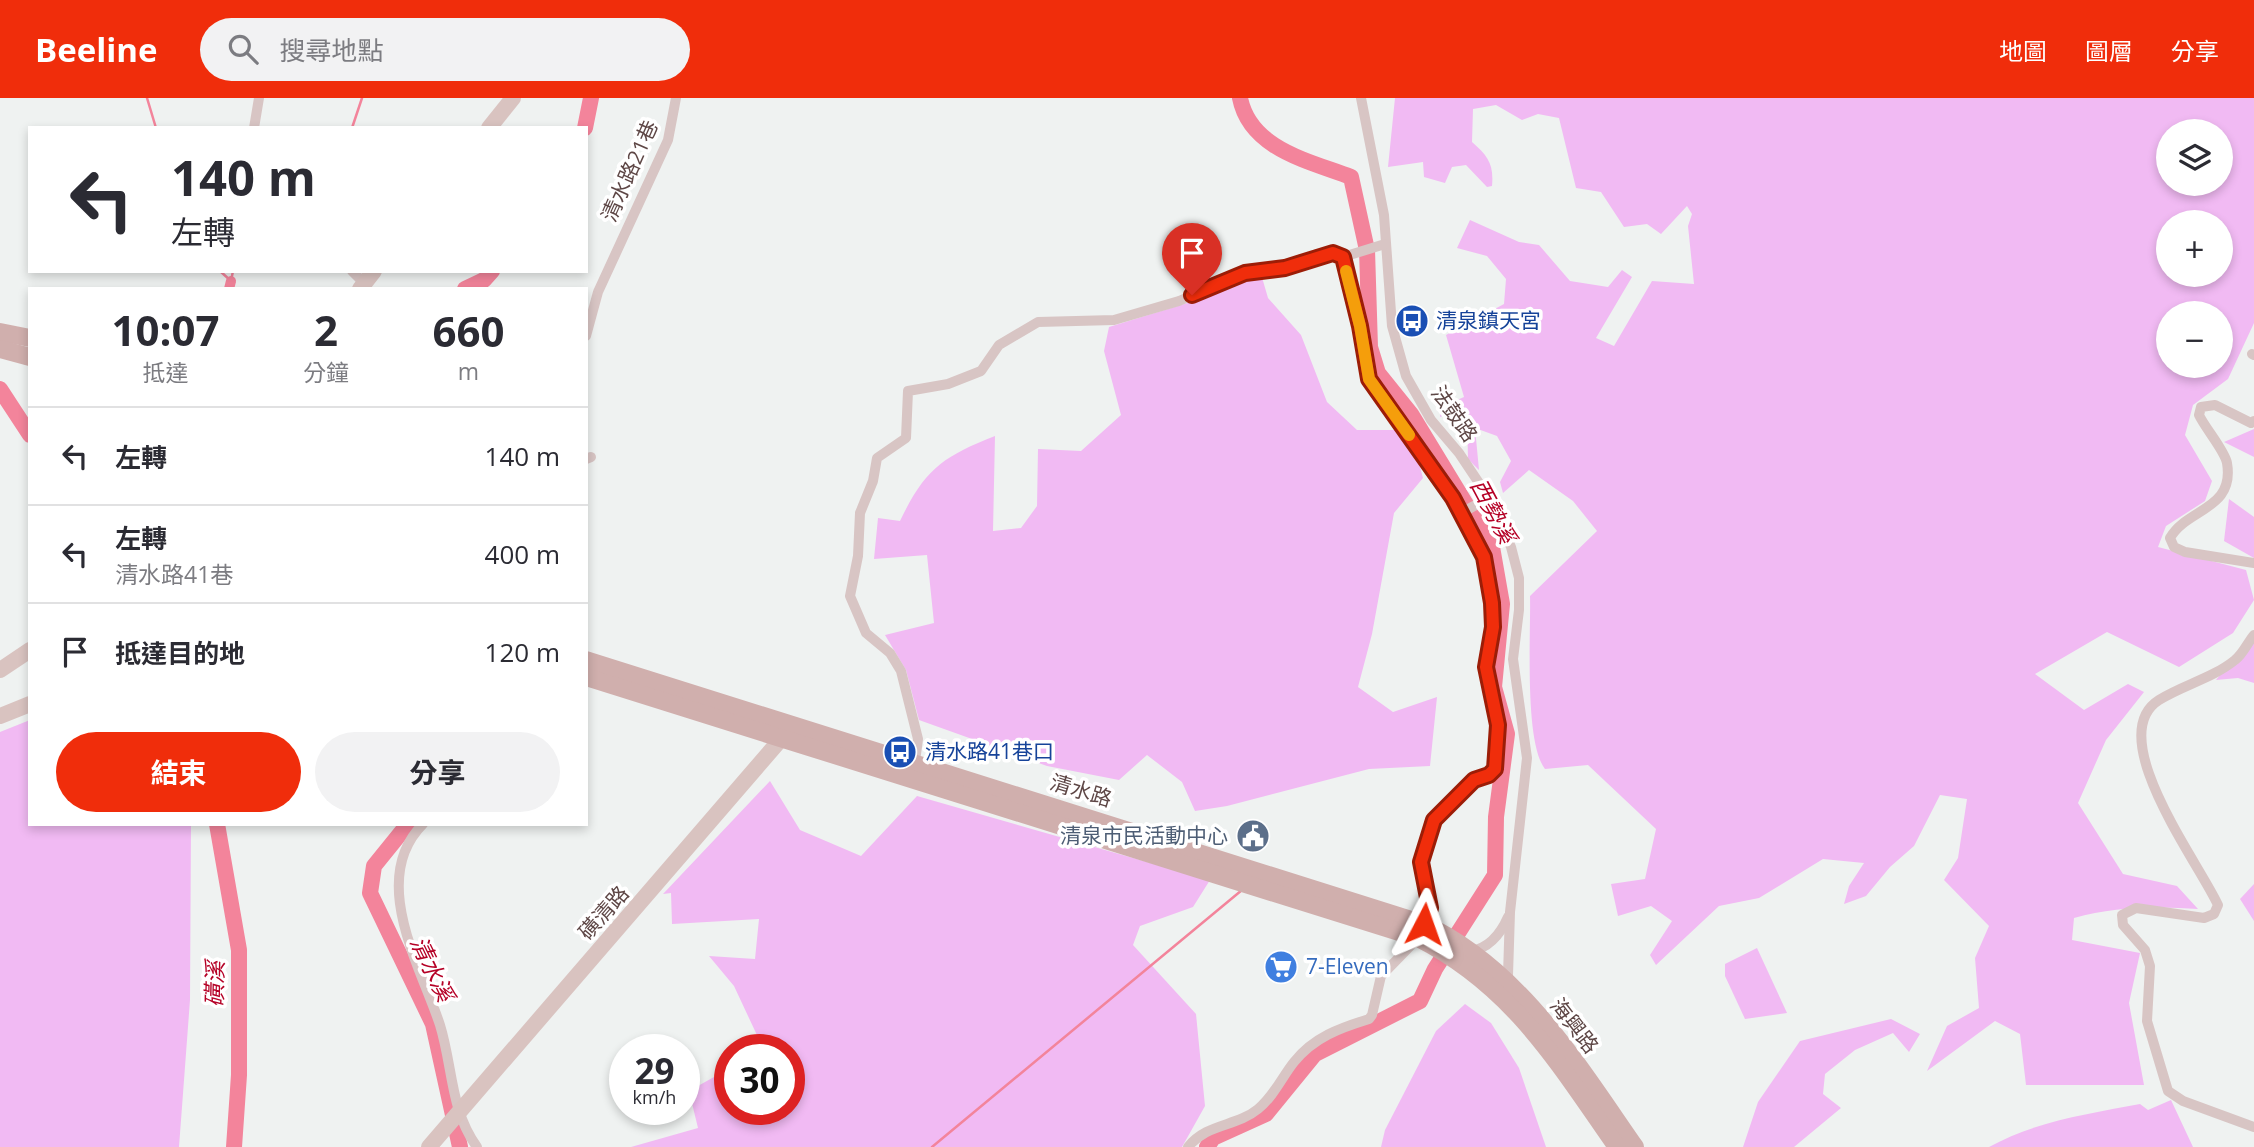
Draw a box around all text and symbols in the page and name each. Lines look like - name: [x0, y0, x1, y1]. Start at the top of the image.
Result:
- search box: [200, 18, 690, 81]
- text: Beeline: [35, 27, 158, 72]
- icon: search: [224, 30, 262, 68]
- text: 搜尋地點: [280, 32, 384, 68]
- text: 地圖: [1999, 34, 2047, 67]
- text: 圖層: [2085, 34, 2133, 67]
- text: 分享: [2171, 34, 2219, 67]
- street label: 清水路21巷: [594, 116, 664, 226]
- map controls: [2156, 119, 2233, 378]
- button: layers: [2156, 119, 2233, 196]
- text: 140 m: [171, 144, 316, 210]
- icon: left: [56, 154, 147, 245]
- text: 左轉: [171, 210, 235, 253]
- button: +: [2156, 210, 2233, 287]
- pin: [1162, 223, 1222, 295]
- icon: arrive: [1173, 234, 1211, 272]
- text: 10:07: [111, 301, 220, 358]
- text: 2: [314, 301, 338, 358]
- button: −: [2156, 301, 2233, 378]
- text: 660: [432, 302, 505, 359]
- bus stop icon: 清泉鎮天宮: [1393, 302, 1431, 340]
- place label: 清泉鎮天宮: [1436, 306, 1541, 334]
- text: m: [458, 355, 479, 387]
- text: 抵達: [142, 356, 188, 388]
- text: 分鐘: [303, 356, 349, 388]
- street label: 法鼓路: [1425, 380, 1484, 447]
- icon: left: [56, 437, 94, 475]
- text: 140 m: [485, 438, 560, 474]
- text: 左轉: [115, 439, 167, 475]
- water label: 西勢溪: [1464, 473, 1526, 551]
- text: 左轉: [115, 520, 167, 556]
- icon: left: [56, 535, 94, 573]
- text: 400 m: [485, 536, 560, 572]
- text: 清水路41巷: [115, 558, 233, 590]
- icon: arrive: [56, 633, 94, 671]
- text: 120 m: [485, 634, 560, 670]
- text: 抵達目的地: [115, 635, 245, 671]
- button: 結束: [56, 732, 301, 812]
- button: 分享: [315, 732, 560, 812]
- bus stop icon: 清水路41巷口: [881, 733, 919, 771]
- place label: 清水路41巷口: [925, 737, 1054, 765]
- street label: 清水路: [1047, 767, 1116, 813]
- public building icon: 清泉市民活動中心: [1234, 817, 1272, 855]
- place label: 清泉市民活動中心: [1060, 821, 1228, 849]
- street label: 磺清路: [572, 879, 634, 945]
- position arrow: [1387, 887, 1461, 961]
- water label: 清水溪: [403, 931, 464, 1009]
- supermarket icon: 7-Eleven: [1262, 948, 1300, 986]
- place label: 7-Eleven: [1306, 952, 1389, 980]
- water label: 磺溪: [198, 958, 230, 1007]
- street label: 海興路: [1544, 992, 1605, 1059]
- speed limit sign: 30: [714, 1034, 805, 1125]
- text: 29: [634, 1047, 675, 1094]
- text: km/h: [633, 1085, 676, 1109]

